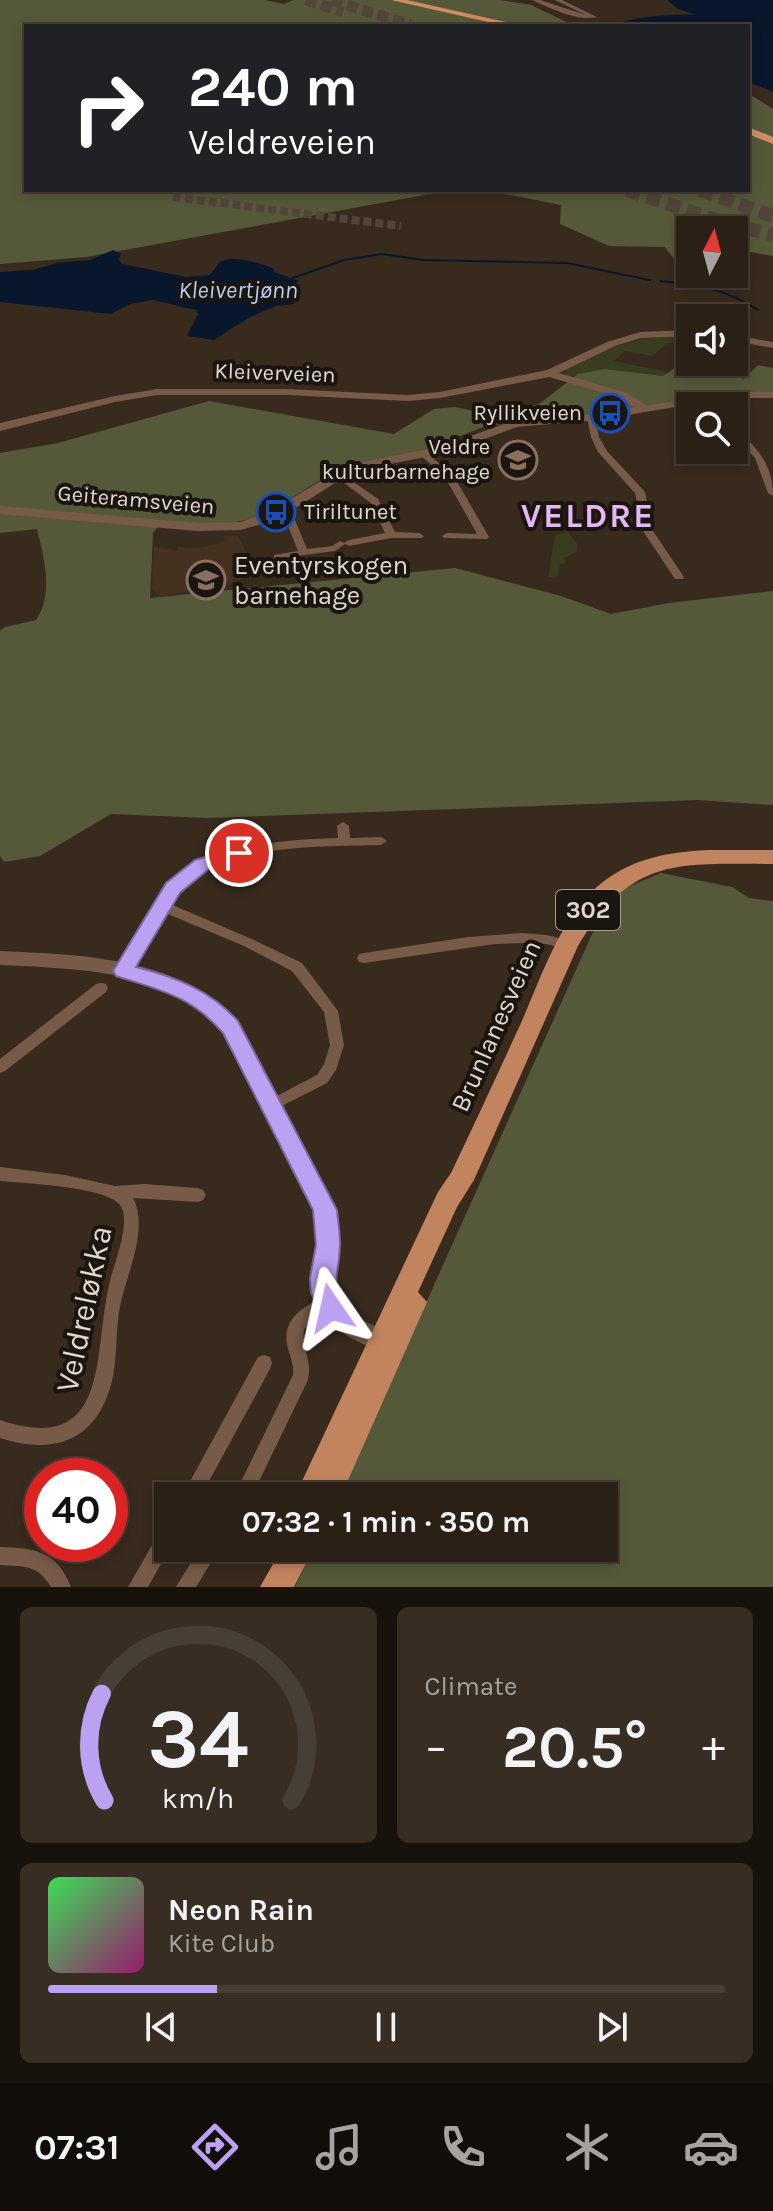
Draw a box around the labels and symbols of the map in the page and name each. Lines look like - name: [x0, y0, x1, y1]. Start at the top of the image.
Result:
- north arrow: [676, 216, 748, 288]
- water label: Kleivertjønn: [178, 276, 298, 304]
- street label: Kleiverveien: [214, 358, 336, 388]
- bus stop icon: Ryllikveien: [589, 392, 631, 434]
- place label: Ryllikveien: [474, 400, 582, 426]
- place label: Veldre kulturbarnehage: [322, 434, 490, 485]
- school or university icon: Veldre kulturbarnehage: [497, 439, 539, 481]
- street label: Geiteramsveien: [57, 480, 215, 520]
- bus stop icon: Tiriltunet: [255, 491, 297, 533]
- district label: VELDRE: [521, 496, 655, 536]
- place label: Tiriltunet: [304, 499, 397, 525]
- place label: Eventyrskogen barnehage: [234, 550, 408, 611]
- school or university icon: Eventyrskogen barnehage: [185, 559, 227, 601]
- pin: [205, 819, 273, 887]
- road number: 302: [556, 890, 620, 930]
- street label: Brunlanesveien: [444, 935, 548, 1117]
- street label: Veldreløkka: [48, 1222, 120, 1396]
- position arrow: [289, 1266, 373, 1350]
- speed limit sign: 40: [24, 1458, 128, 1562]

